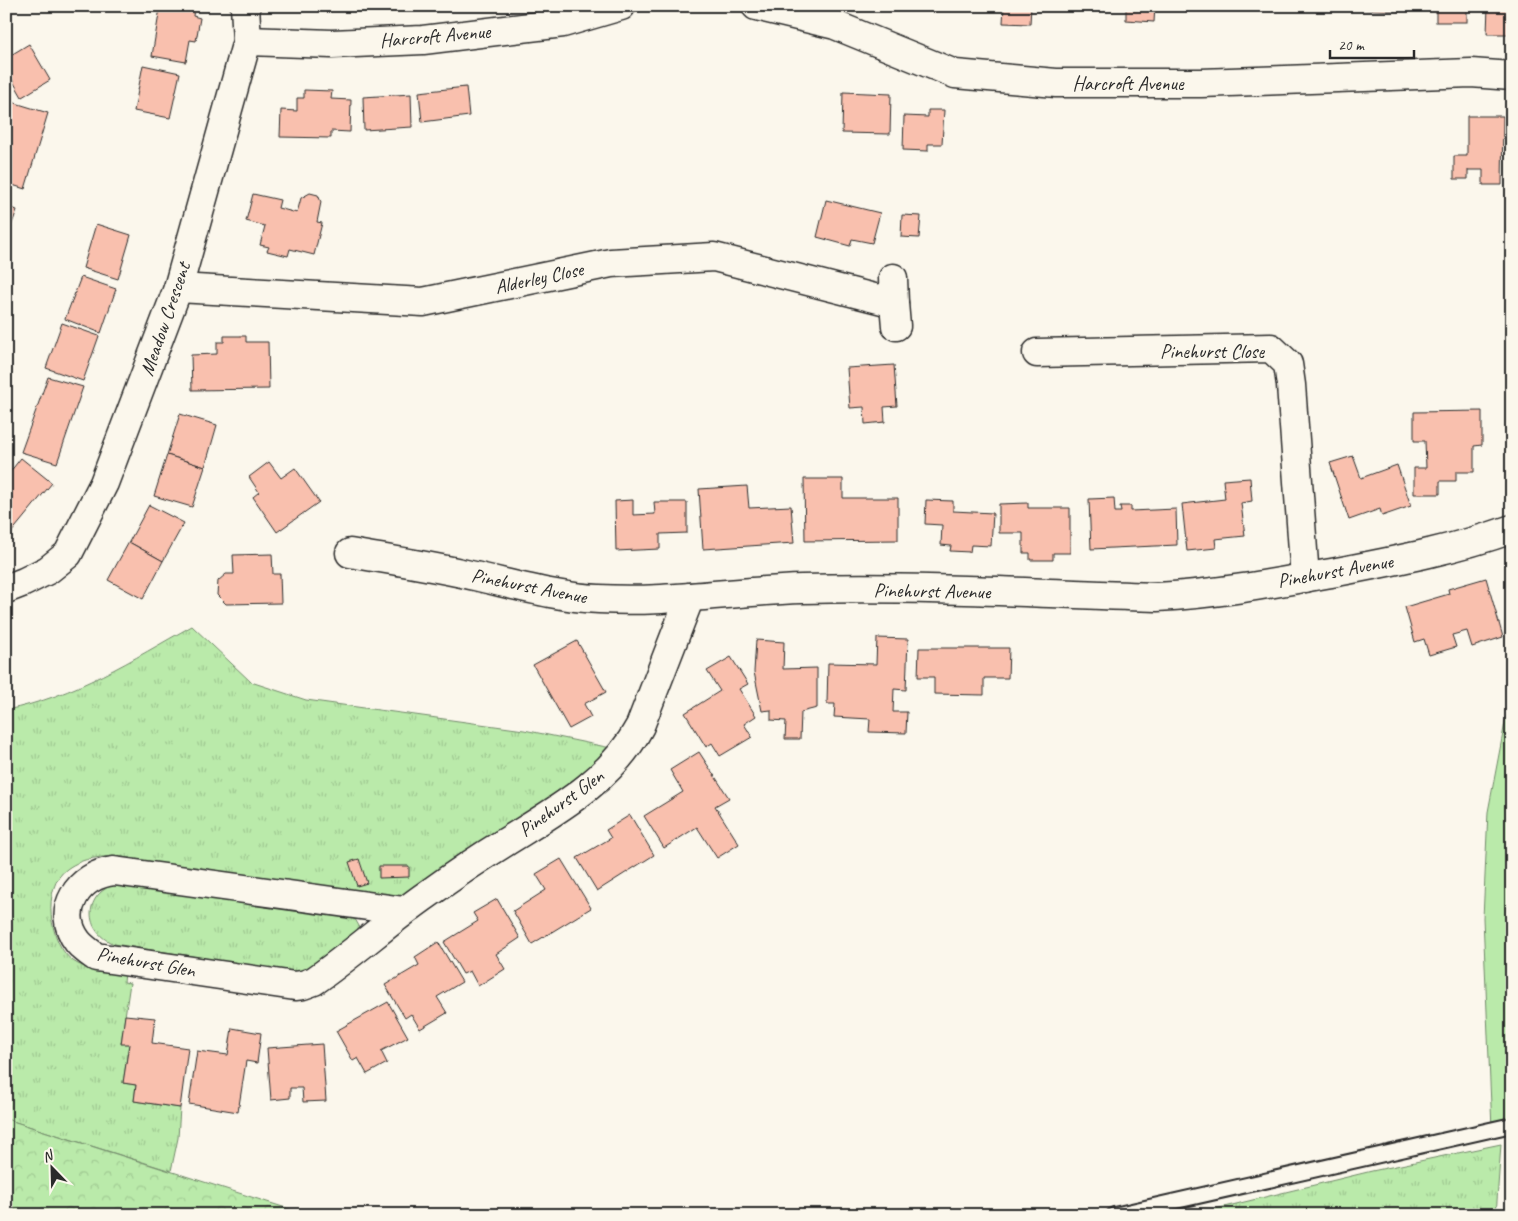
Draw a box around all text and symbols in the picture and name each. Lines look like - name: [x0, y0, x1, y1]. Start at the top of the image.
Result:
- street label: Harcroft Avenue: [379, 19, 493, 53]
- scale bar: [1330, 28, 1414, 60]
- text: 20 m: [1338, 36, 1365, 55]
- street label: Harcroft Avenue: [1073, 71, 1185, 96]
- street label: Alderley Close: [493, 256, 587, 300]
- street label: Meadow Crescent: [134, 257, 197, 379]
- street label: Pinehurst Close: [1160, 339, 1265, 364]
- street label: Pinehurst Avenue: [1275, 548, 1396, 593]
- street label: Pinehurst Avenue: [469, 563, 590, 610]
- street label: Pinehurst Avenue: [873, 577, 992, 605]
- street label: Pinehurst Glen: [513, 763, 609, 842]
- street label: Pinehurst Glen: [95, 941, 198, 983]
- north arrow: [28, 1144, 78, 1194]
- text: N: [40, 1146, 57, 1166]

